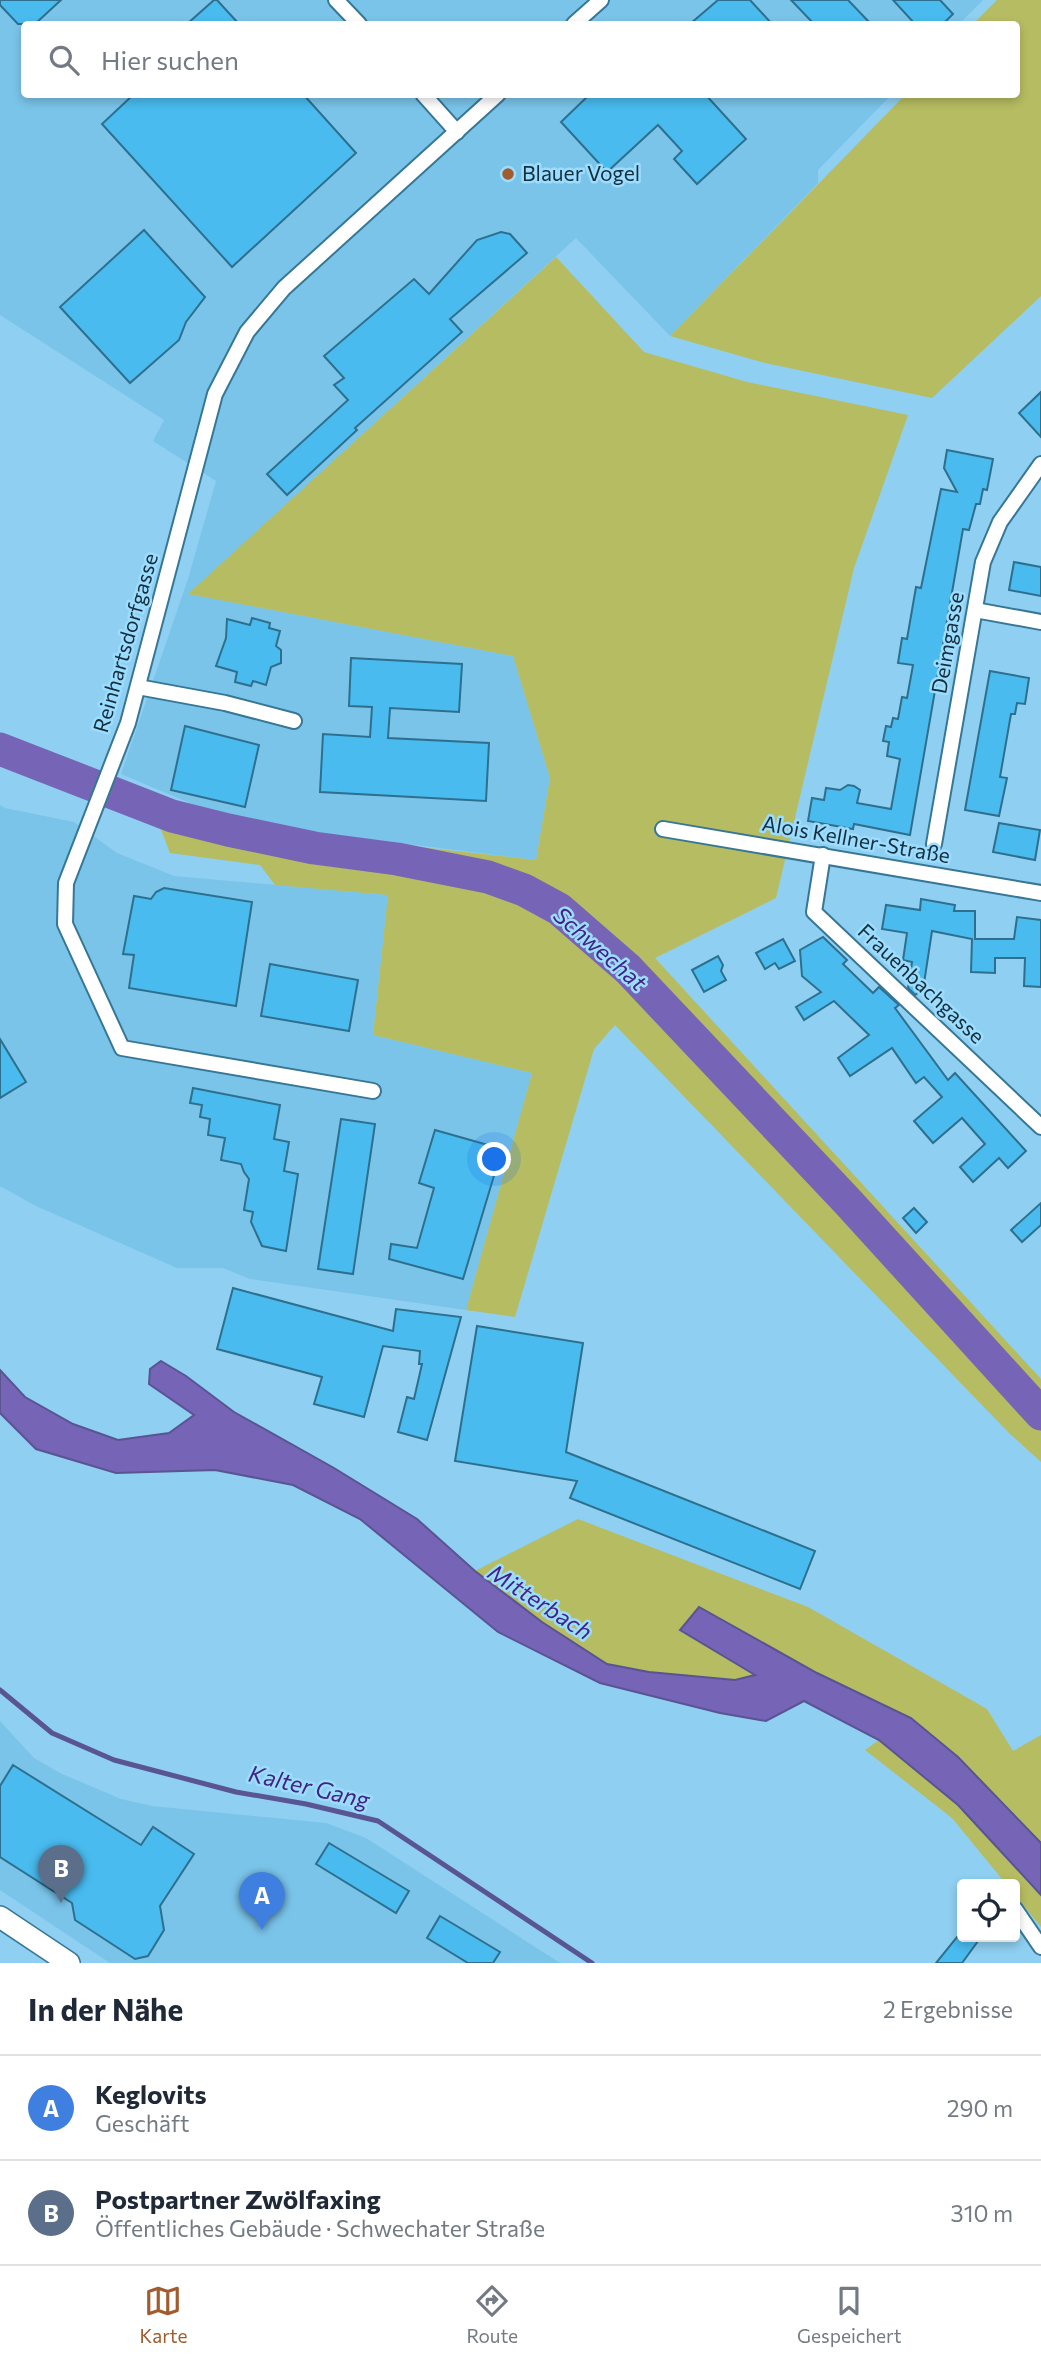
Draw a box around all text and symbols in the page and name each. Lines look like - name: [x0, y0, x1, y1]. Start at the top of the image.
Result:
- search box: [21, 21, 1020, 98]
- icon: search: [45, 41, 83, 79]
- text: Hier suchen: [101, 44, 239, 75]
- place label: Blauer Vogel: [522, 160, 640, 185]
- marker: Blauer Vogel: [500, 166, 516, 182]
- street label: Reinhartsdorfgasse: [87, 550, 162, 735]
- street label: Deimgasse: [925, 590, 968, 695]
- street label: Alois Kellner-Straße: [760, 810, 952, 867]
- water label: Schwechat: [548, 900, 653, 997]
- street label: Frauenbachgasse: [854, 918, 990, 1048]
- your location: [477, 1142, 511, 1176]
- water label: Mitterbach: [483, 1557, 598, 1645]
- water label: Kalter Gang: [246, 1759, 374, 1814]
- pin: B: [38, 1845, 84, 1903]
- pin: A: [239, 1872, 285, 1930]
- map controls: [957, 1879, 1020, 1942]
- button: locate: [957, 1879, 1020, 1942]
- text: In der Nähe: [28, 1990, 183, 2027]
- text: 2 Ergebnisse: [883, 1995, 1013, 2023]
- text: Keglovits: [95, 2078, 207, 2109]
- text: A: [43, 2094, 59, 2122]
- text: 290 m: [947, 2094, 1013, 2122]
- text: Geschäft: [95, 2109, 189, 2137]
- text: Postpartner Zwölfaxing: [95, 2183, 381, 2214]
- text: B: [43, 2199, 59, 2227]
- text: 310 m: [951, 2199, 1013, 2227]
- text: Öffentliches Gebäude · Schwechater Straße: [95, 2214, 545, 2242]
- tab: Karte: [139, 2282, 187, 2347]
- tab: Route: [466, 2282, 518, 2347]
- tab: Gespeichert: [797, 2282, 902, 2347]

